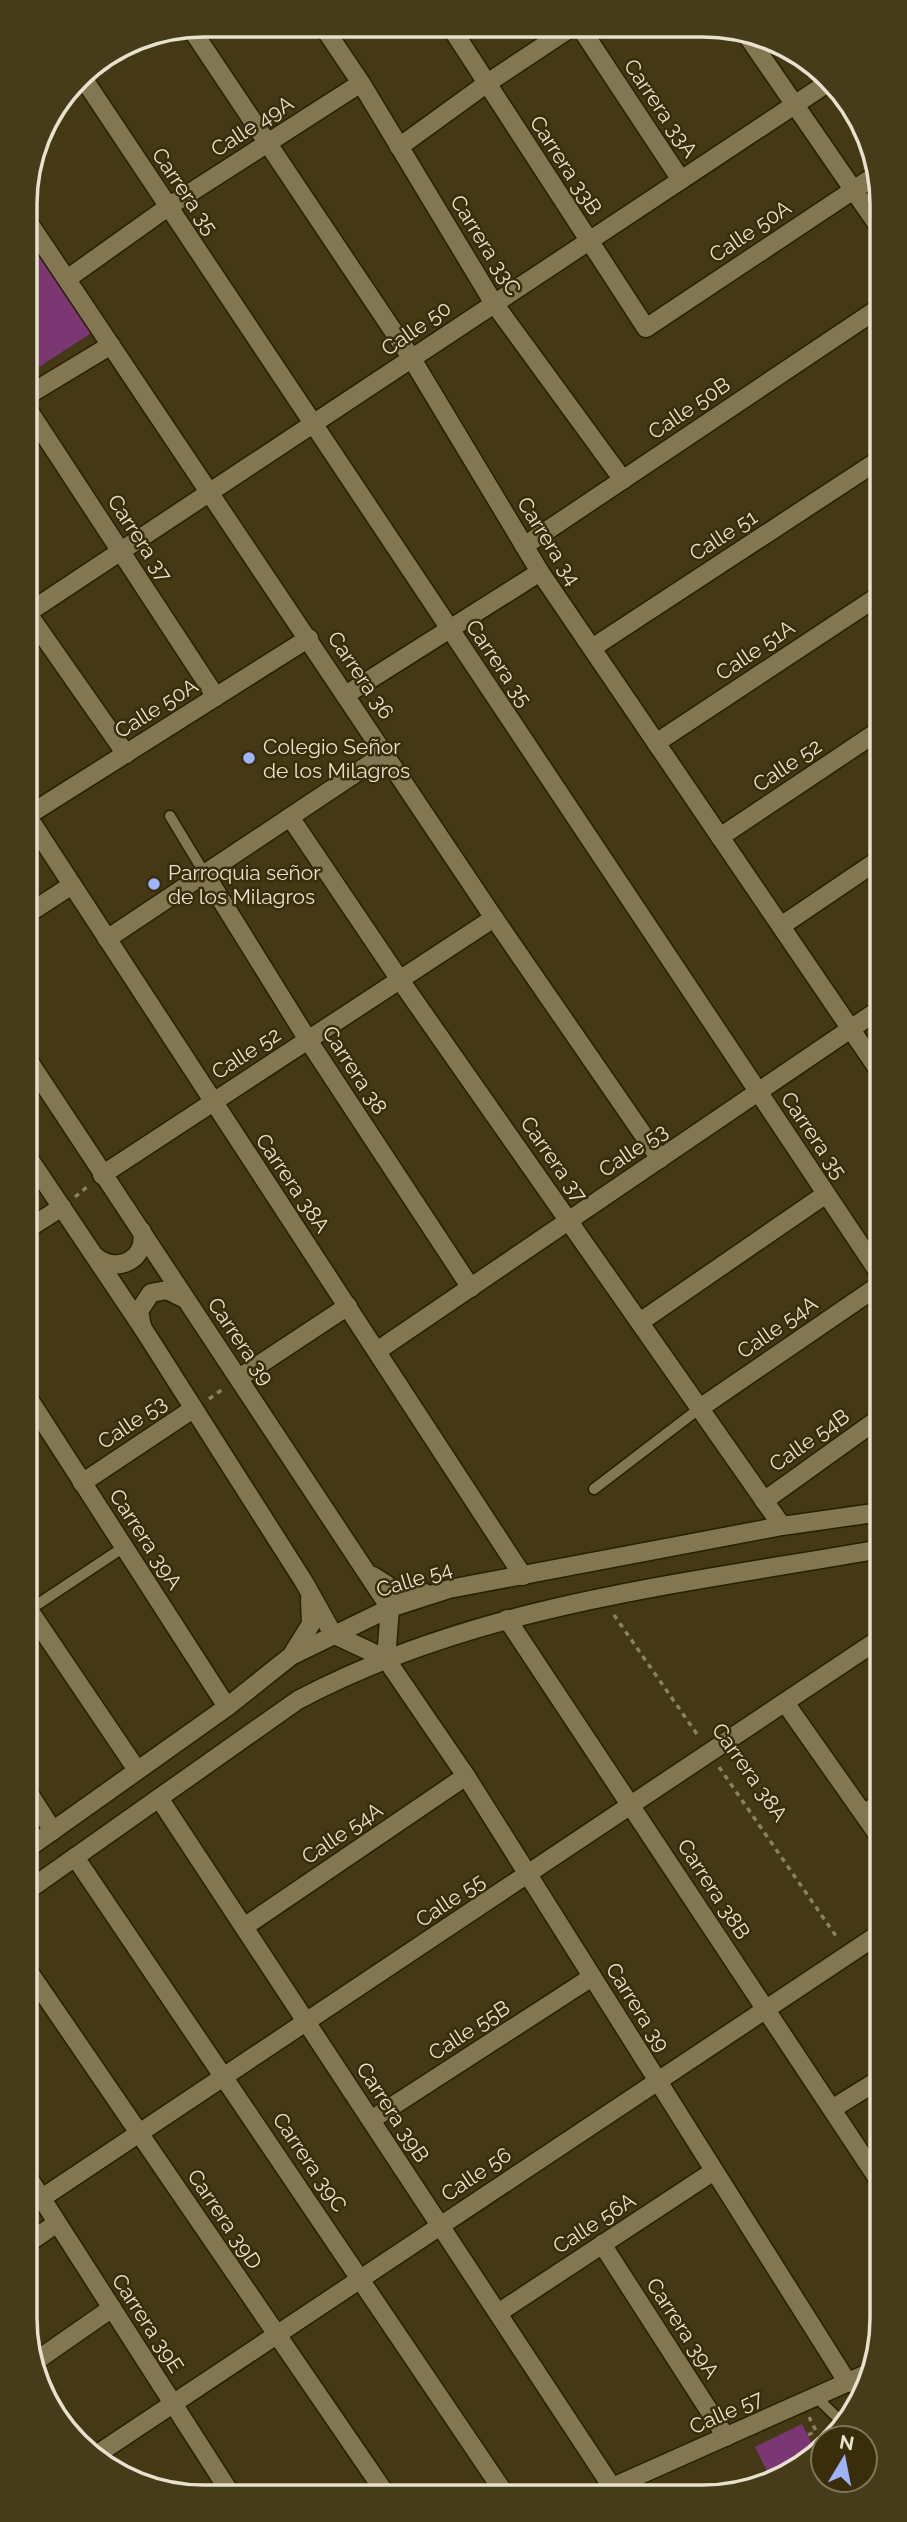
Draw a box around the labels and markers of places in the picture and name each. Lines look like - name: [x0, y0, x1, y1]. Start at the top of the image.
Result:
- place label: Colegio Señor de los Milagros: [263, 734, 410, 783]
- marker: Colegio Señor de los Milagros: [241, 750, 257, 766]
- place label: Parroquia señor de los Milagros: [168, 860, 321, 909]
- marker: Parroquia señor de los Milagros: [146, 876, 162, 892]

